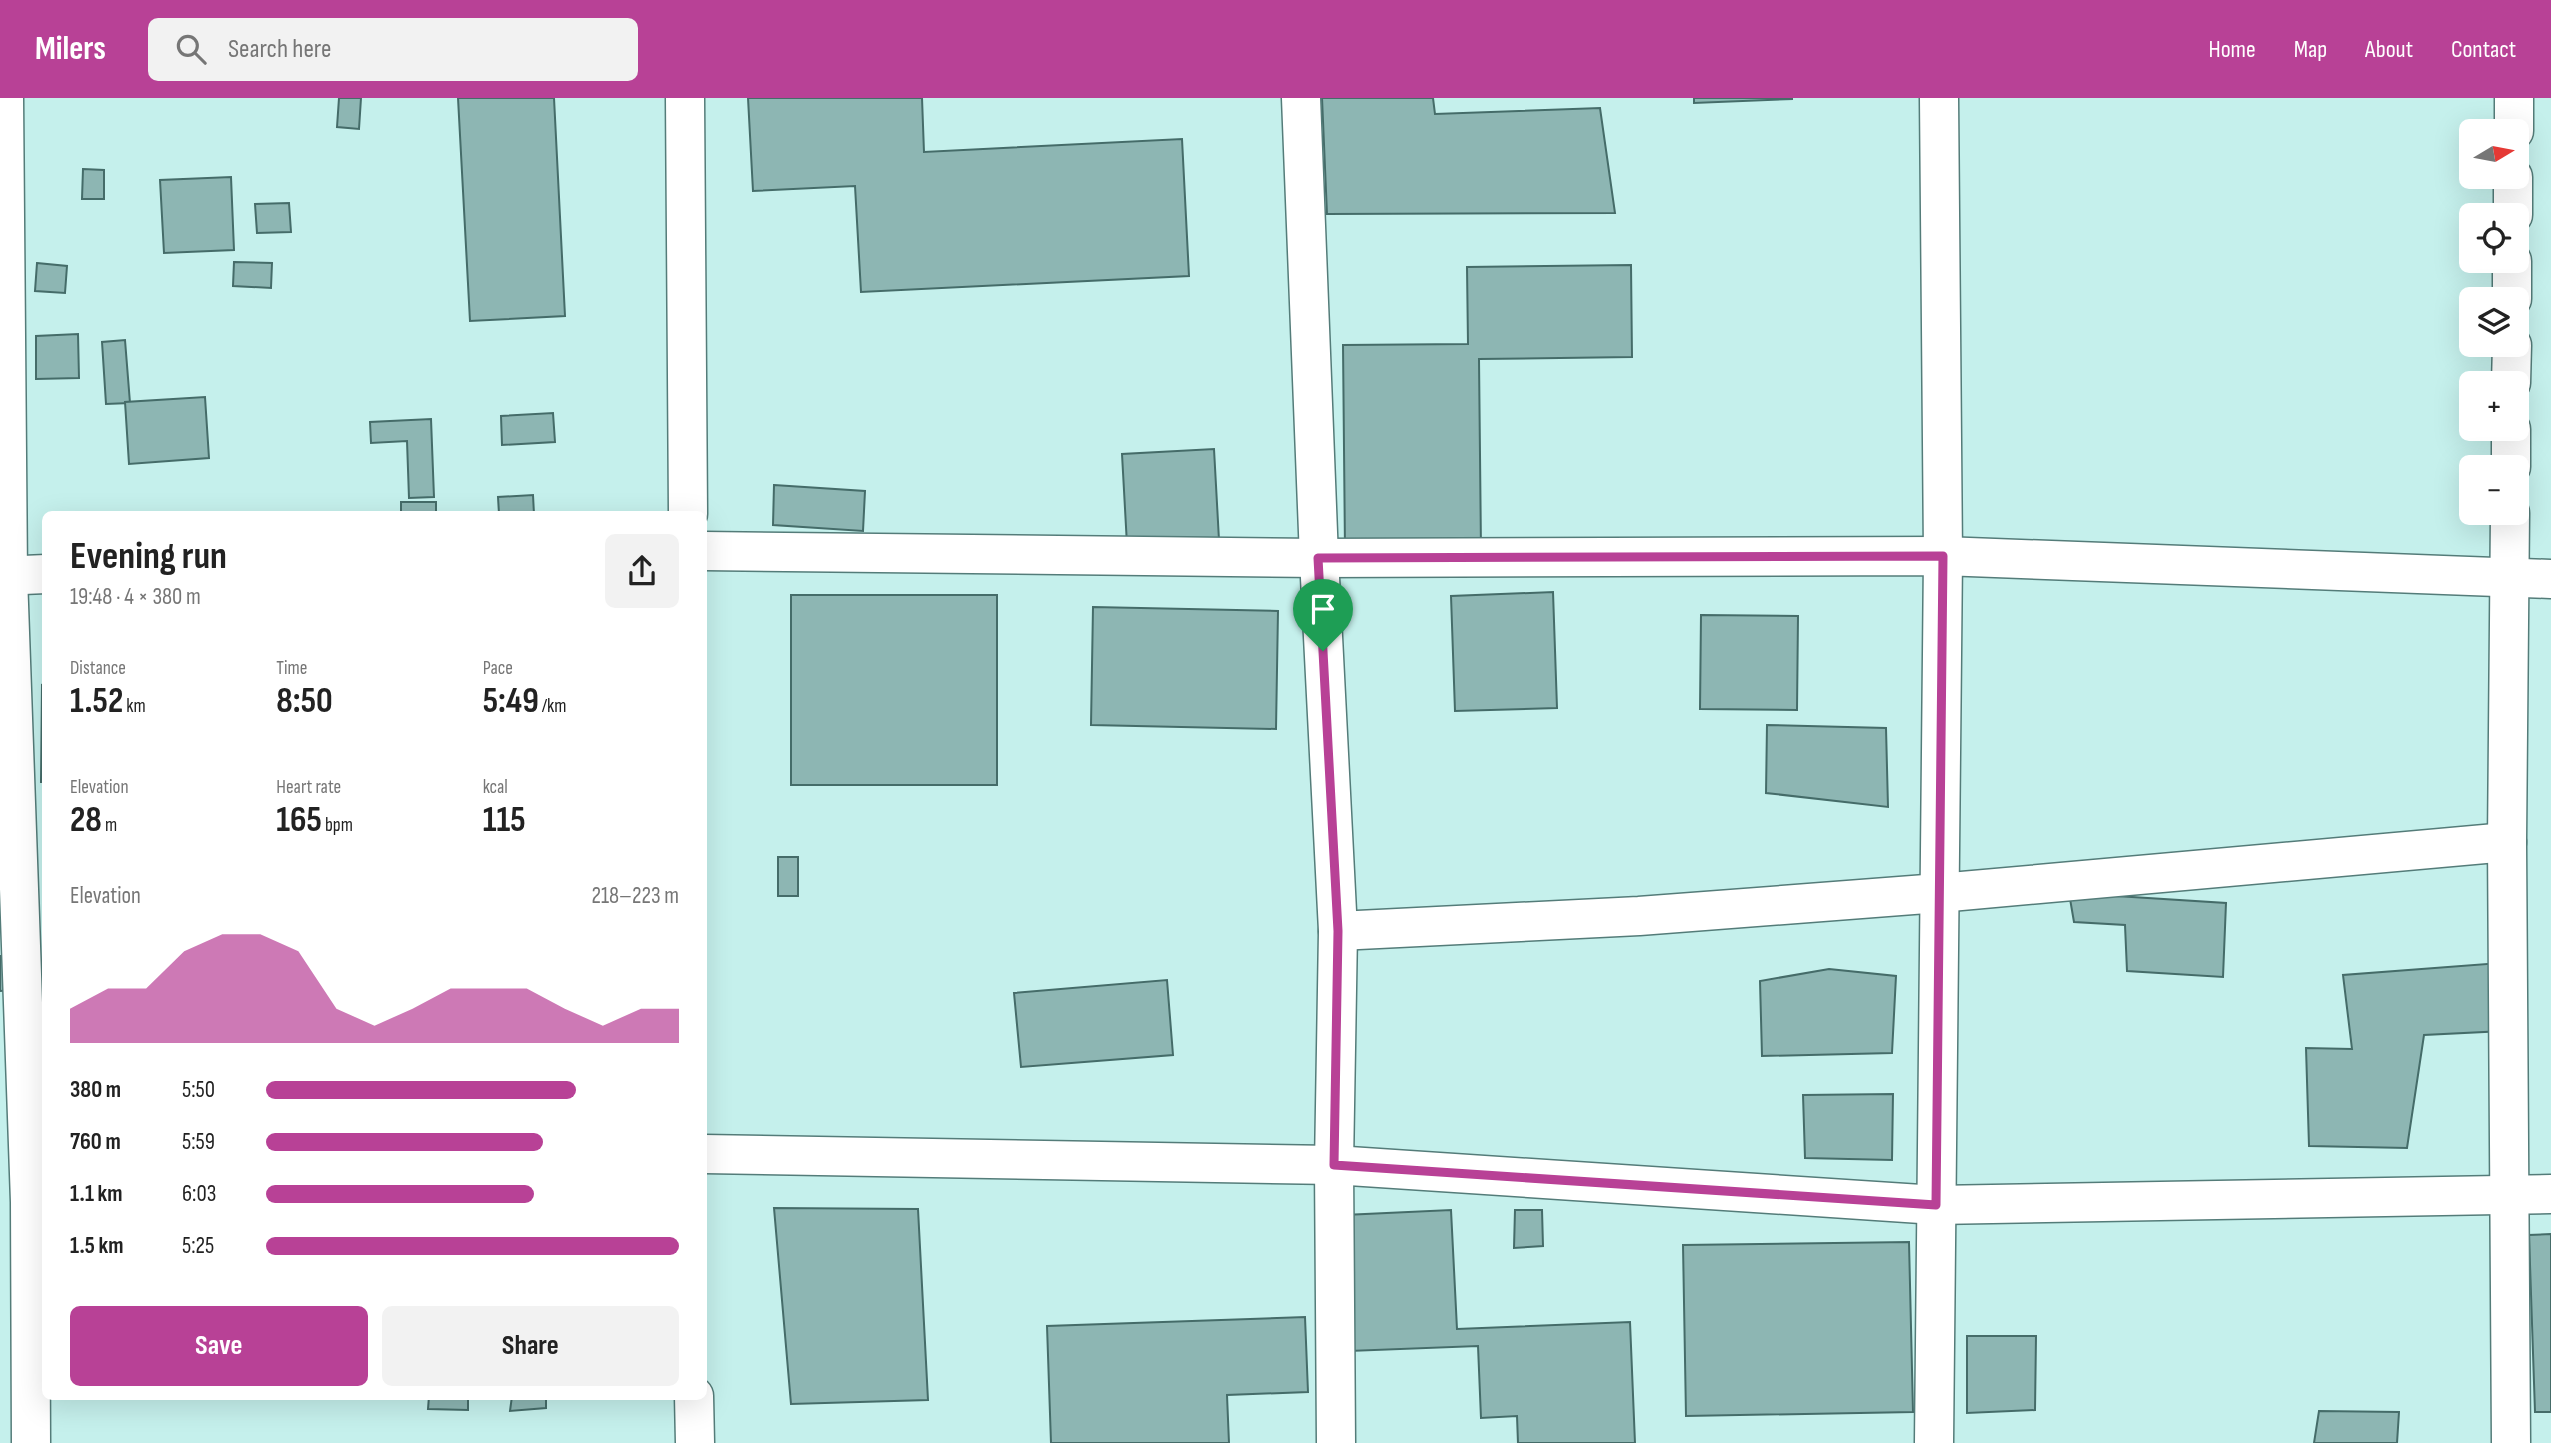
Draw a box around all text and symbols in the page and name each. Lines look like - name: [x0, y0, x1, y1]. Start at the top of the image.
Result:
- search box: [148, 18, 638, 81]
- text: Milers: [35, 29, 106, 69]
- icon: search: [172, 30, 210, 68]
- text: Search here: [228, 34, 331, 65]
- text: Home: [2208, 35, 2256, 64]
- text: Map: [2294, 35, 2327, 64]
- text: About: [2365, 35, 2413, 64]
- text: Contact: [2451, 35, 2516, 64]
- north arrow: [2459, 119, 2529, 189]
- map controls: [2459, 119, 2529, 525]
- button: locate: [2459, 203, 2529, 273]
- button: layers: [2459, 287, 2529, 357]
- button: +: [2459, 371, 2529, 441]
- button: −: [2459, 455, 2529, 525]
- text: Evening run: [70, 534, 227, 579]
- button: share: [605, 534, 679, 608]
- pin: [1293, 579, 1353, 651]
- text: 19:48 · 4 × 380 m: [70, 583, 201, 611]
- icon: arrive: [1304, 590, 1342, 628]
- text: Distance: [70, 657, 126, 680]
- text: Time: [276, 657, 307, 680]
- text: Pace: [483, 657, 513, 680]
- text: 1.52: [70, 680, 123, 723]
- text: 8:50: [276, 680, 333, 723]
- text: 5:49: [483, 680, 539, 723]
- text: km: [123, 695, 146, 718]
- text: /km: [539, 695, 566, 718]
- text: Elevation: [70, 776, 129, 799]
- text: Heart rate: [276, 776, 341, 799]
- text: kcal: [483, 776, 508, 799]
- text: 28: [70, 799, 102, 842]
- text: 165: [276, 799, 322, 842]
- text: 115: [483, 799, 526, 842]
- text: m: [102, 814, 117, 837]
- text: bpm: [322, 814, 353, 837]
- text: Elevation: [70, 882, 141, 910]
- text: 218–223 m: [591, 882, 679, 910]
- text: 380 m: [70, 1076, 121, 1104]
- text: 5:50: [182, 1076, 215, 1104]
- text: 760 m: [70, 1128, 121, 1156]
- text: 5:59: [182, 1128, 215, 1156]
- text: 1.1 km: [70, 1180, 123, 1208]
- text: 6:03: [182, 1180, 216, 1208]
- text: 1.5 km: [70, 1232, 123, 1260]
- text: 5:25: [182, 1232, 214, 1260]
- button: Save: [70, 1306, 368, 1386]
- button: Share: [382, 1306, 679, 1386]

